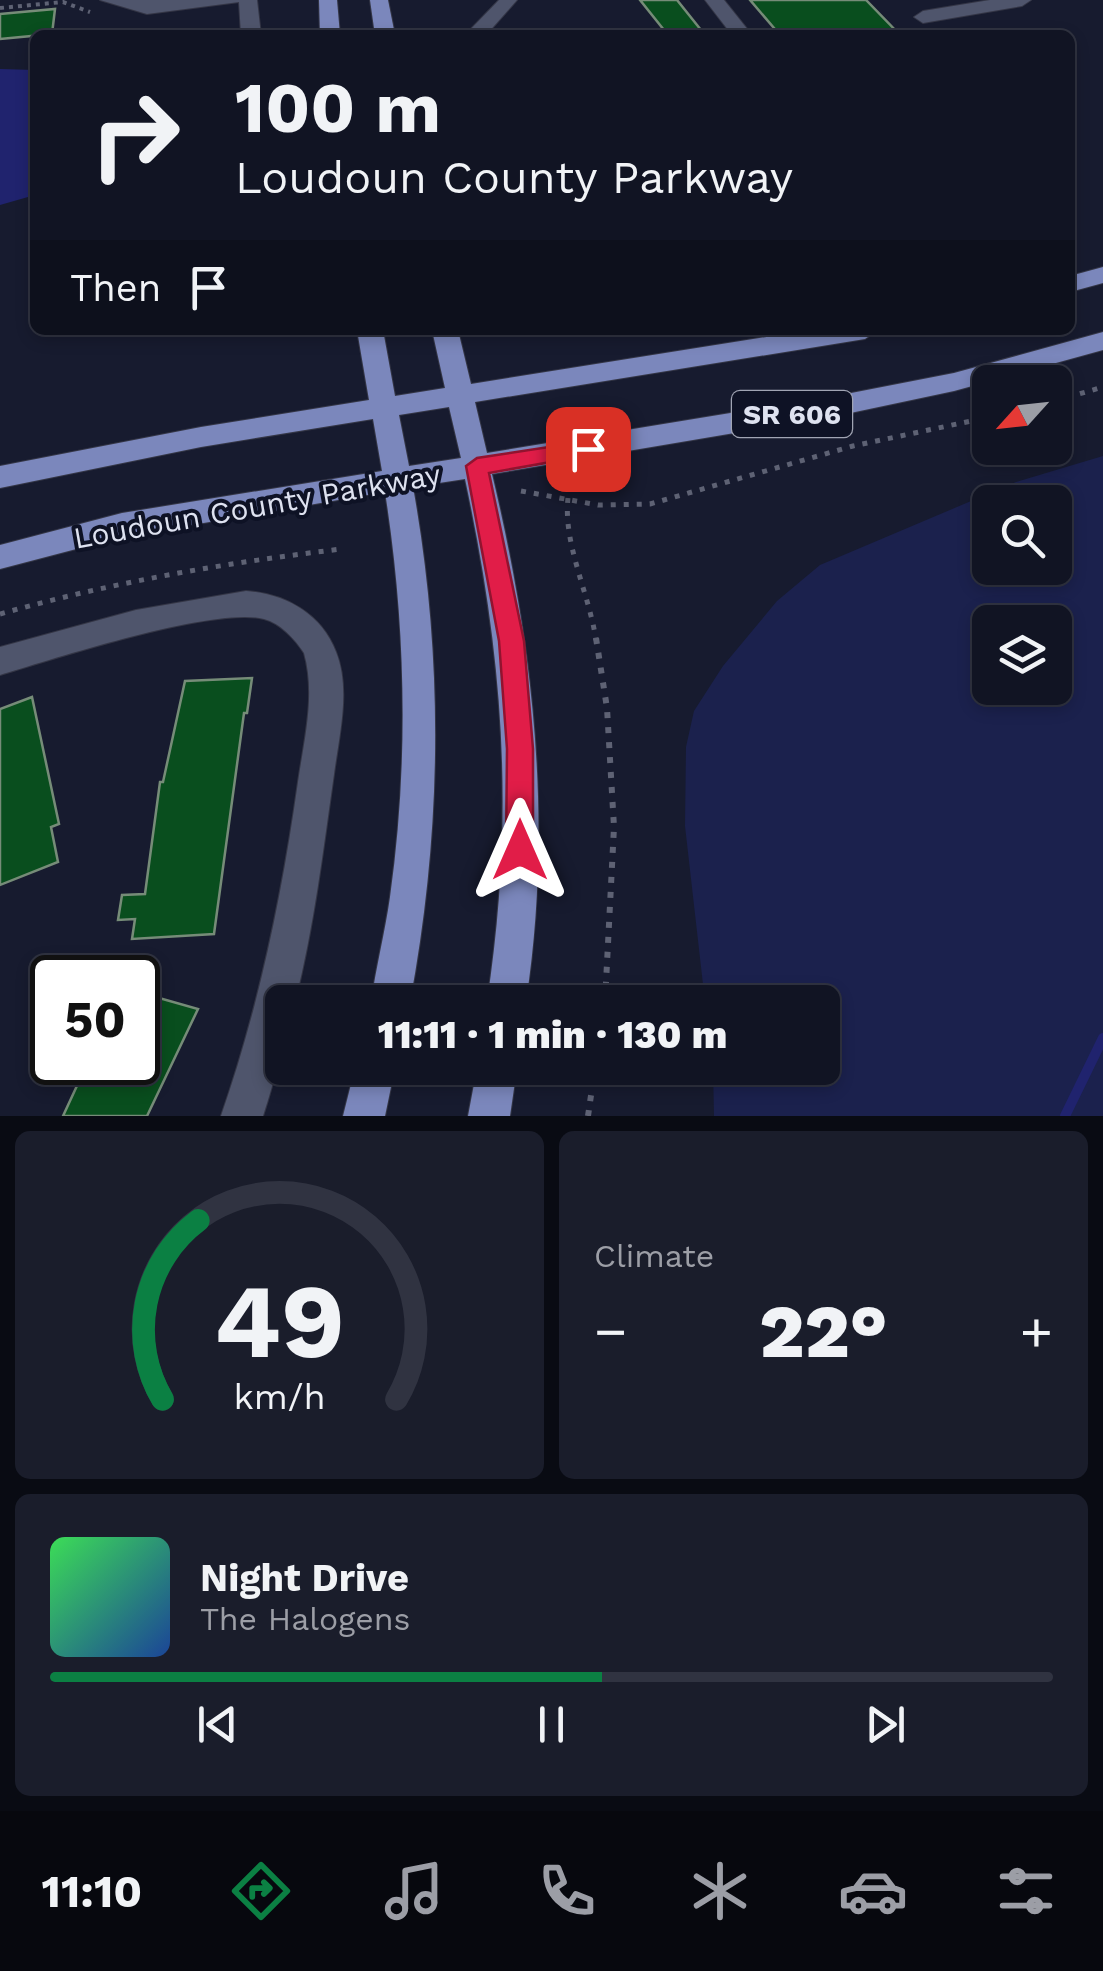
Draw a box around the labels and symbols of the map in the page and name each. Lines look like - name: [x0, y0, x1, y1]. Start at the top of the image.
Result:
- north arrow: [972, 365, 1072, 465]
- road number: SR 606: [732, 391, 852, 437]
- pin: [546, 407, 631, 492]
- street label: Loudoun County Parkway: [71, 456, 444, 556]
- position arrow: [468, 798, 572, 902]
- speed limit sign: 50: [30, 955, 160, 1085]

